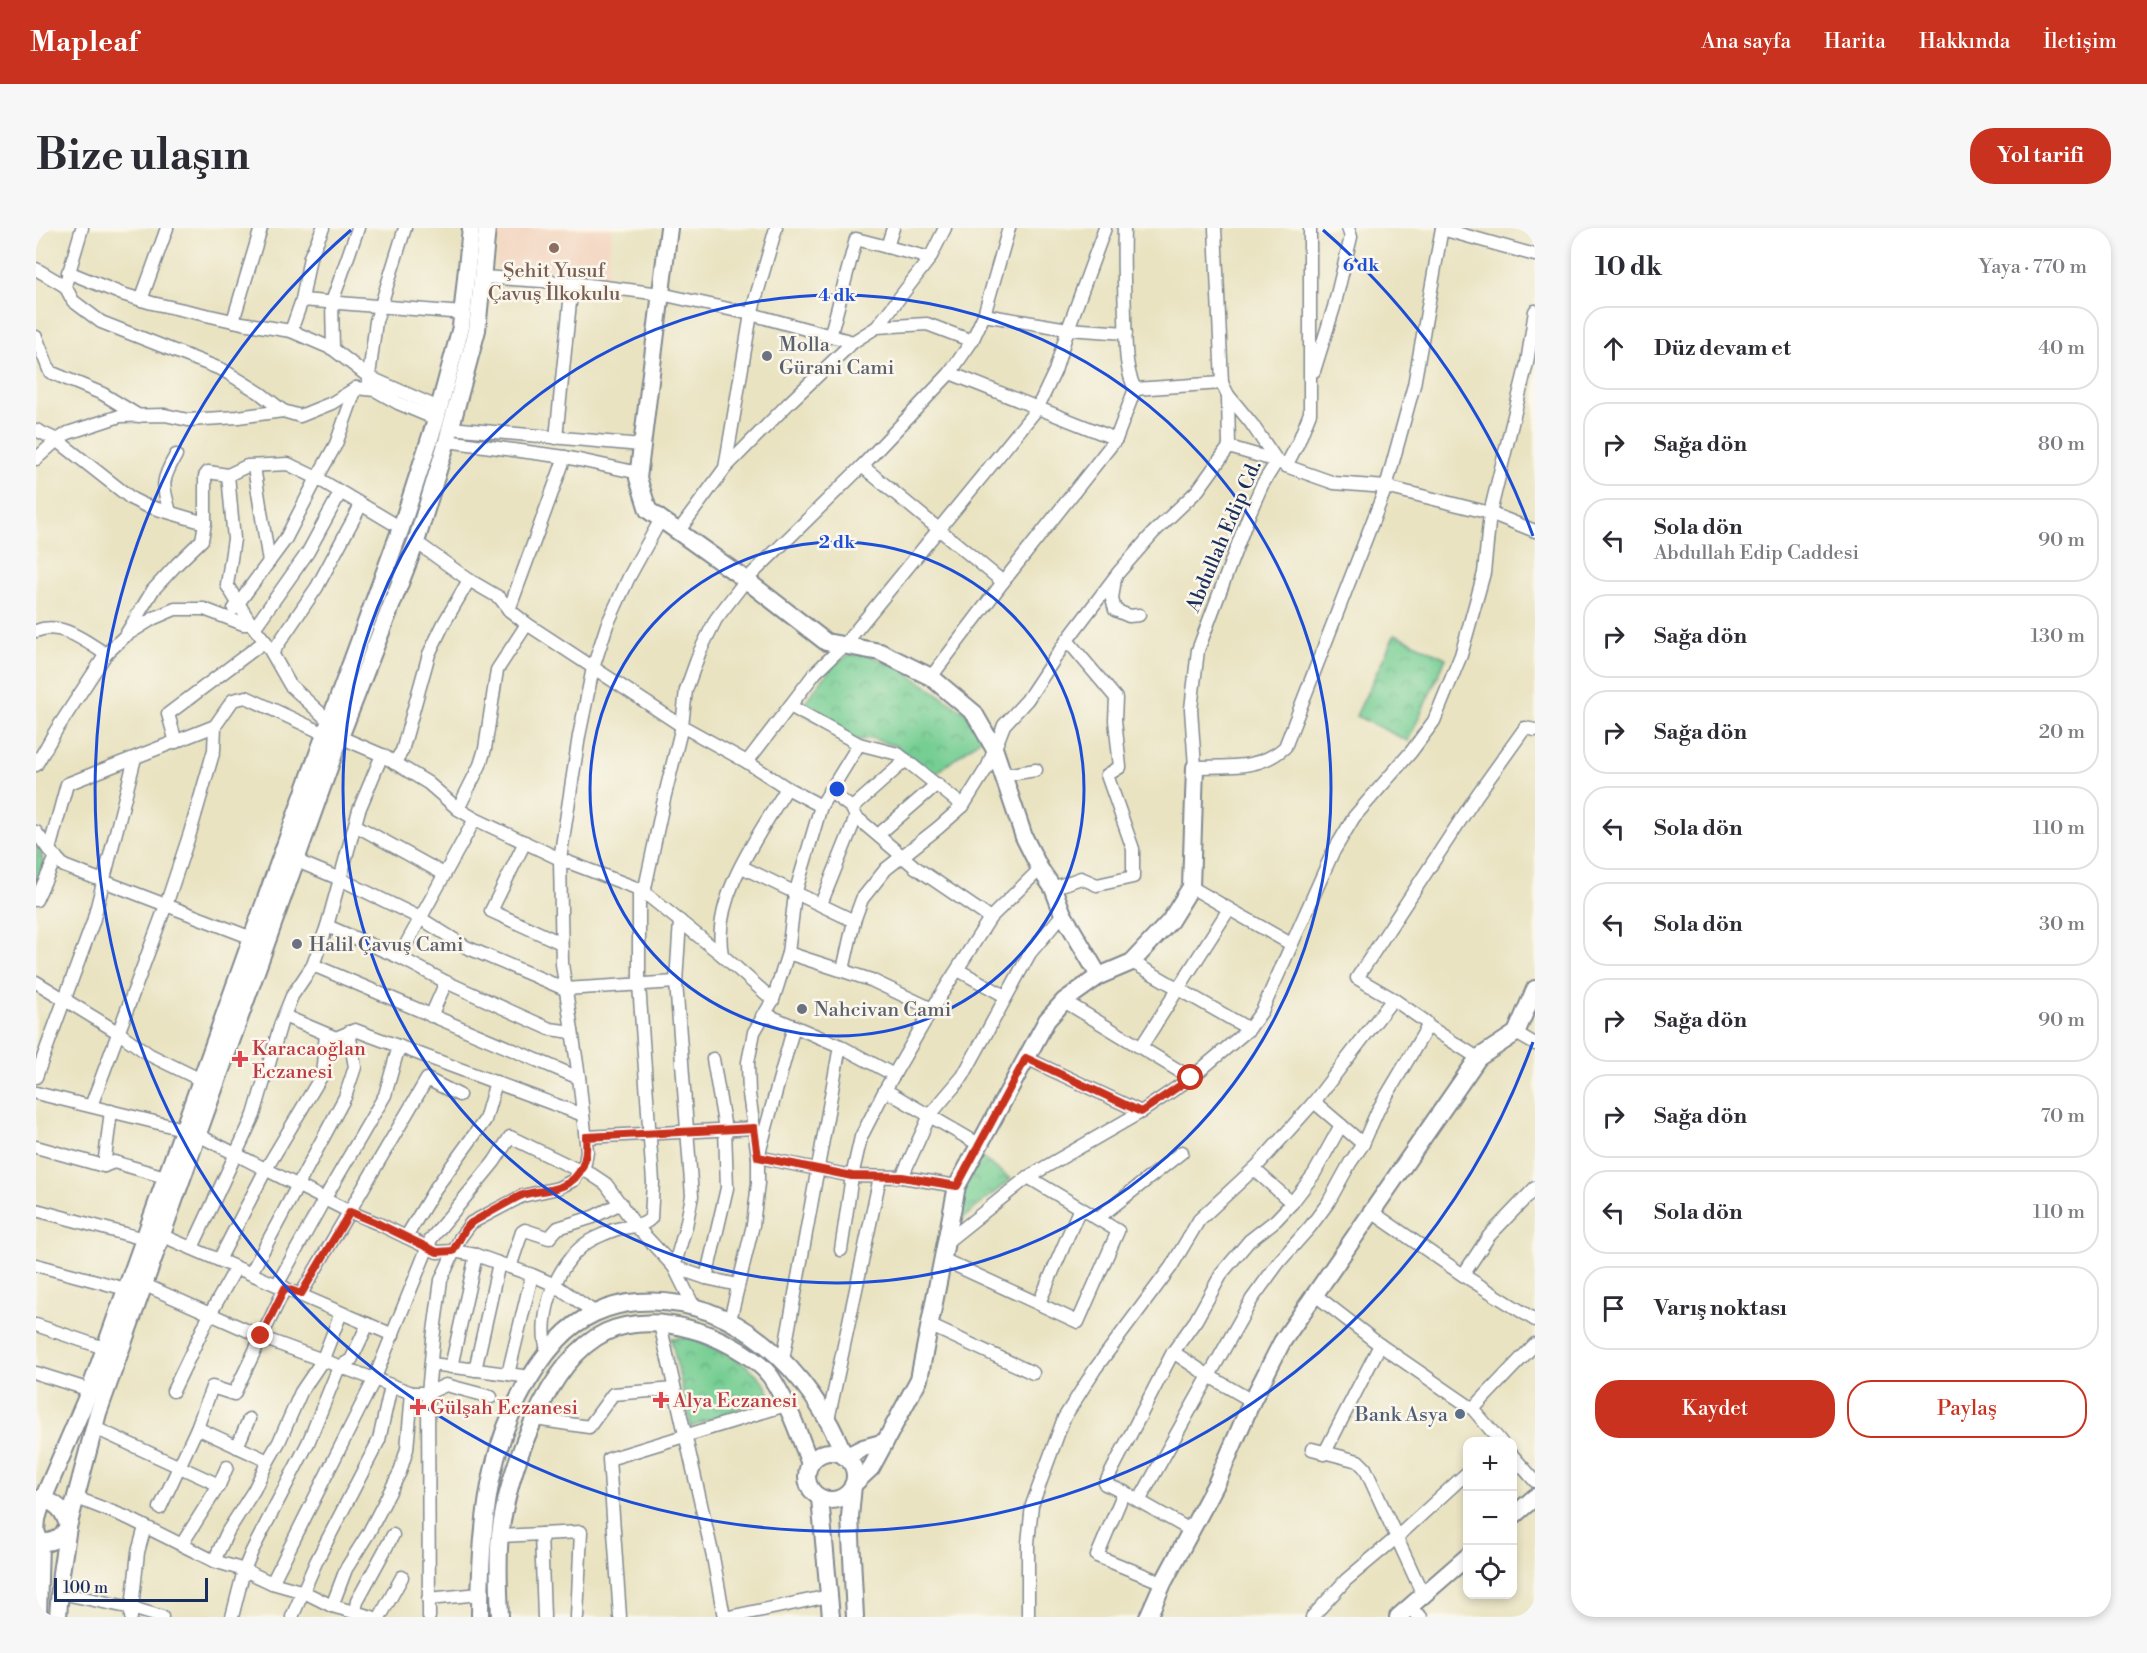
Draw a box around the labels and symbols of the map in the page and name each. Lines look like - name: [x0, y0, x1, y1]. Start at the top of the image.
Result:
- marker: Şehit Yusuf Çavuş İlkokulu: [547, 241, 561, 255]
- text: 6 dk: [1343, 254, 1380, 277]
- place label: Şehit Yusuf Çavuş İlkokulu: [488, 259, 621, 307]
- text: 4 dk: [818, 284, 857, 307]
- place label: Molla Gürani Cami: [779, 333, 895, 381]
- marker: Molla Gürani Cami: [760, 349, 774, 363]
- street label: Abdullah Edip Cd.: [1181, 457, 1268, 617]
- text: 2 dk: [819, 531, 856, 554]
- centre of rings: [827, 779, 847, 799]
- place label: Halil Çavuş Cami: [309, 933, 464, 958]
- marker: Halil Çavuş Cami: [290, 937, 304, 951]
- place label: Nahcivan Cami: [814, 998, 952, 1023]
- marker: Nahcivan Cami: [795, 1002, 809, 1016]
- place label: Karacaoğlan Eczanesi: [252, 1037, 366, 1085]
- marker: Karacaoğlan Eczanesi: [233, 1052, 247, 1066]
- route start: [1177, 1064, 1203, 1090]
- route end: [247, 1322, 273, 1348]
- place label: Alya Eczanesi: [672, 1389, 798, 1414]
- marker: Alya Eczanesi: [654, 1393, 668, 1407]
- place label: Gülşah Eczanesi: [430, 1396, 578, 1421]
- marker: Gülşah Eczanesi: [411, 1400, 425, 1414]
- place label: Bank Asya: [1354, 1403, 1449, 1428]
- marker: Bank Asya: [1453, 1407, 1467, 1421]
- scale bar: [54, 1575, 208, 1602]

